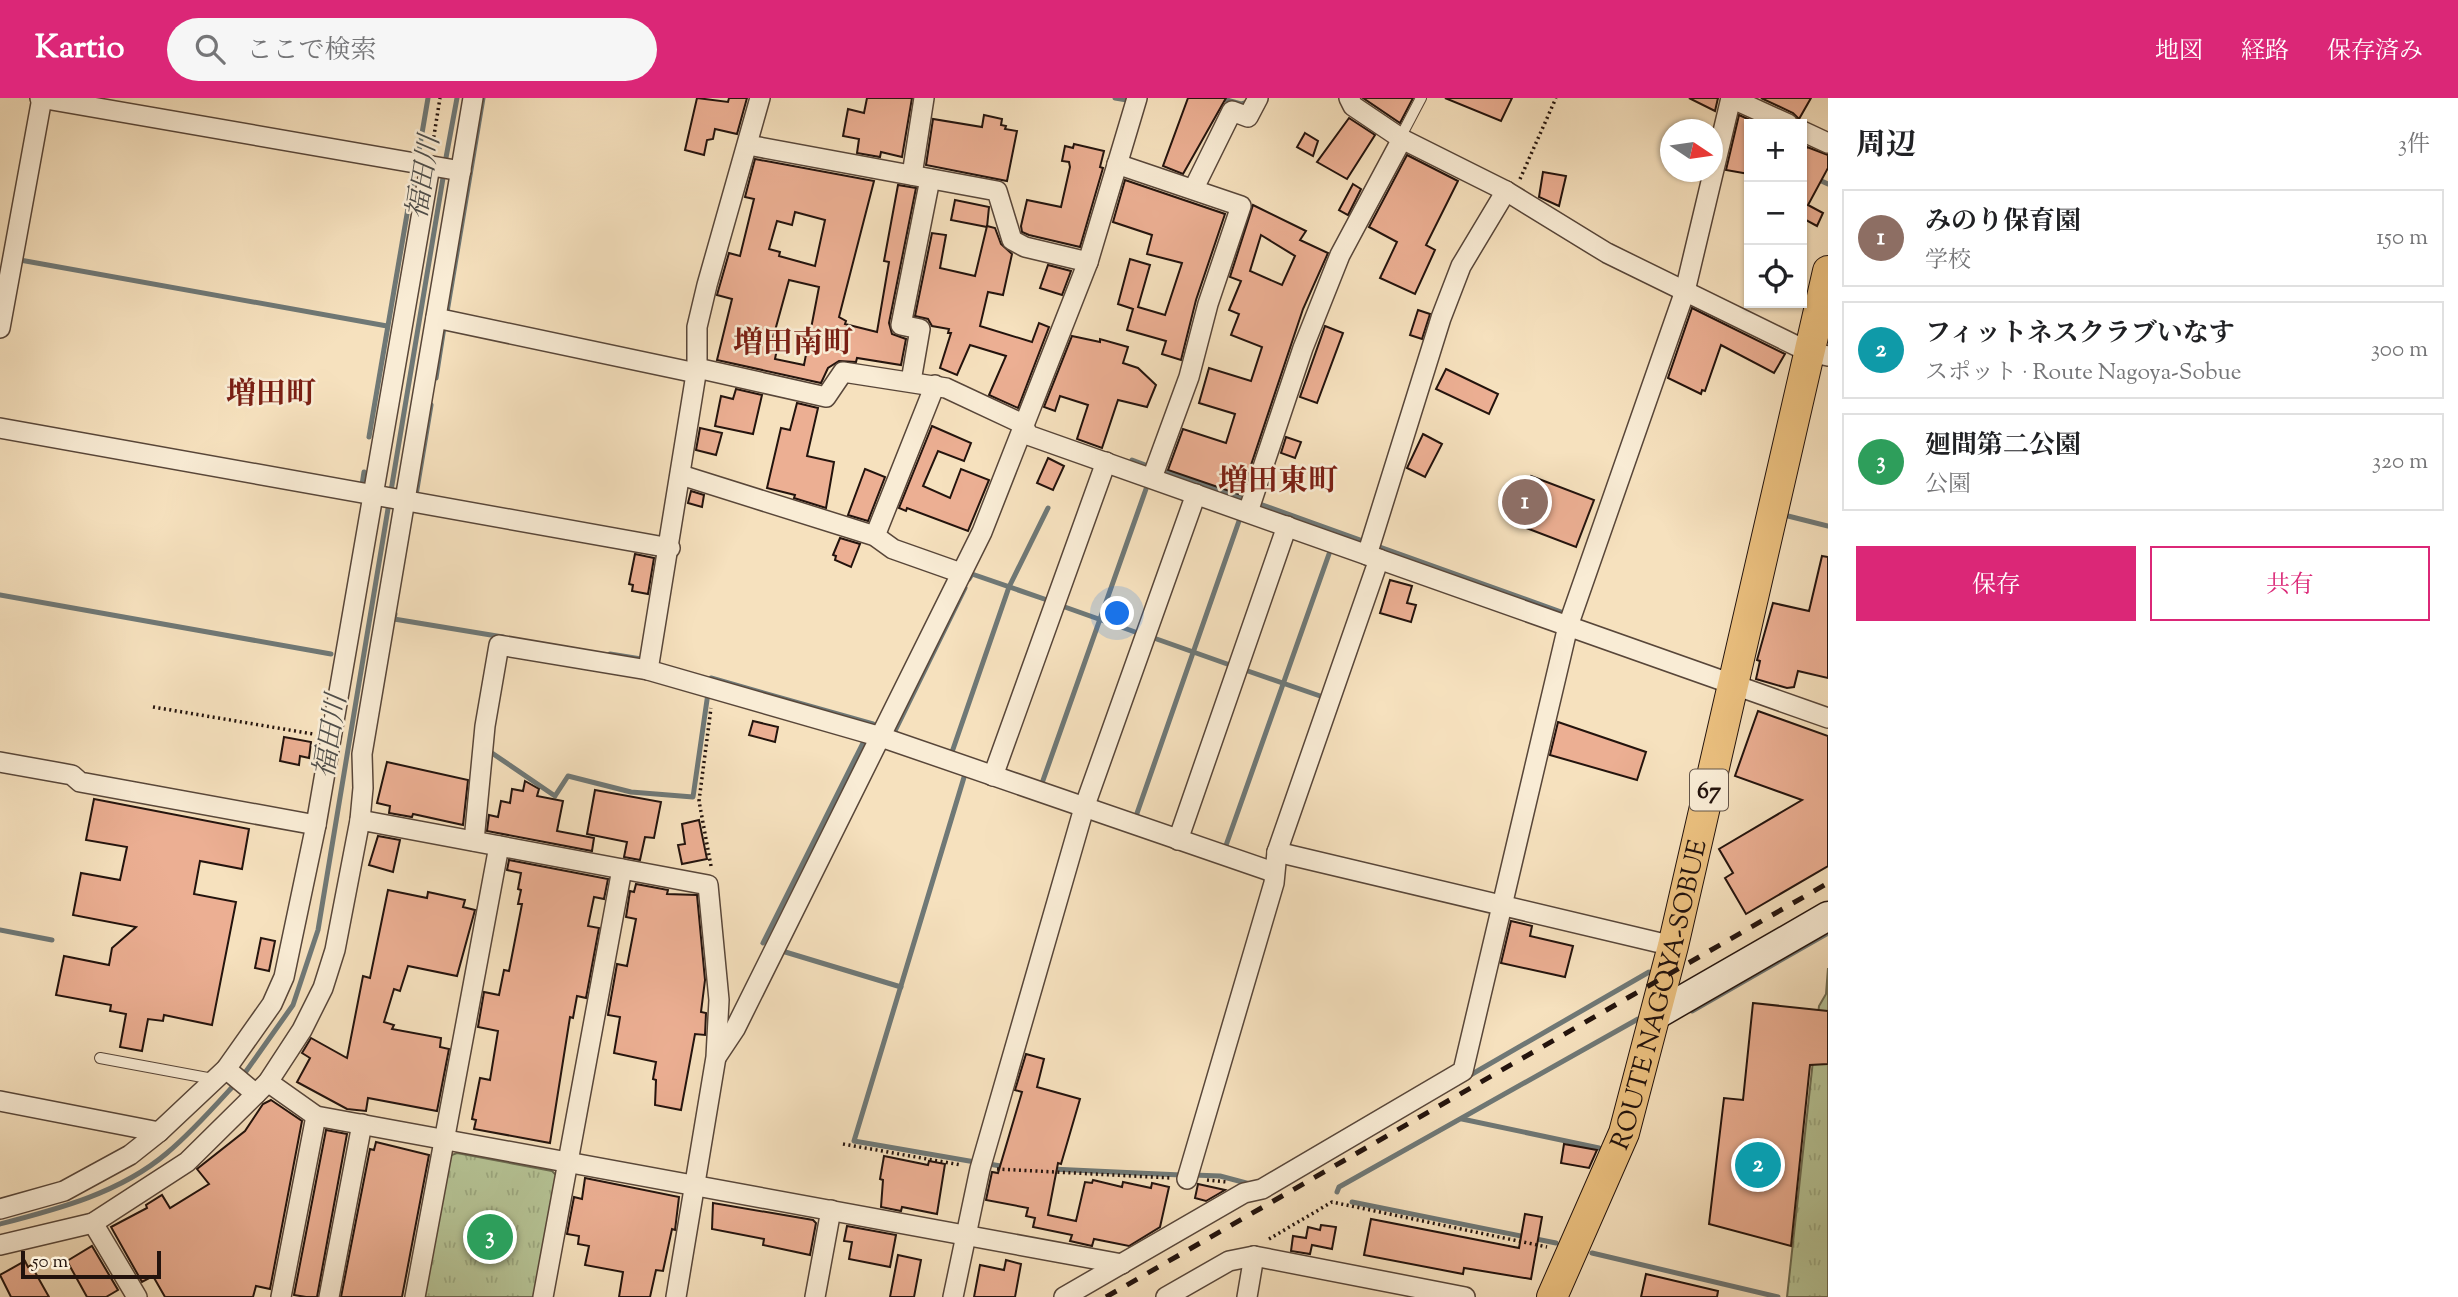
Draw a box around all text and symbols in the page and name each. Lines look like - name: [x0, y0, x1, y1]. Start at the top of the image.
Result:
- search box: [167, 18, 657, 81]
- text: Kartio: [35, 25, 125, 73]
- icon: search: [191, 30, 229, 68]
- text: ここで検索: [247, 33, 377, 70]
- text: 地図: [2155, 35, 2203, 69]
- text: 経路: [2241, 35, 2289, 69]
- text: 保存済み: [2327, 35, 2423, 69]
- north arrow: [1660, 119, 1723, 182]
- map controls: [1744, 119, 1807, 308]
- button: +: [1744, 119, 1807, 182]
- text: 周辺: [1856, 125, 1916, 168]
- text: 3件: [2398, 129, 2430, 162]
- water label: 福田川: [399, 130, 452, 222]
- button: −: [1744, 182, 1807, 245]
- text: みのり保育園: [1925, 204, 2081, 241]
- text: 1: [1877, 222, 1885, 255]
- text: 150 m: [2376, 222, 2428, 255]
- button: locate: [1744, 245, 1807, 308]
- text: 学校: [1925, 245, 1971, 278]
- text: フィットネスクラブいなす: [1925, 316, 2235, 353]
- district label: 増田南町: [733, 323, 853, 366]
- text: 2: [1876, 334, 1886, 367]
- text: 300 m: [2371, 334, 2428, 367]
- text: スポット · Route Nagoya-Sobue: [1925, 357, 2241, 390]
- district label: 増田町: [226, 374, 316, 417]
- text: 廻間第二公園: [1925, 428, 2081, 465]
- text: 3: [1876, 446, 1886, 479]
- text: 320 m: [2372, 446, 2428, 479]
- district label: 増田東町: [1218, 461, 1338, 504]
- text: 公園: [1925, 469, 1971, 502]
- pin: 1: [1502, 476, 1548, 528]
- button: 保存: [1856, 546, 2136, 621]
- button: 共有: [2150, 546, 2430, 621]
- your location: [1100, 596, 1134, 630]
- water label: 福田川: [306, 689, 359, 781]
- road number: 67: [1690, 770, 1728, 810]
- street label: ROUTE NAGOYA-SOBUE: [1603, 836, 1718, 1156]
- pin: 2: [1735, 1139, 1781, 1191]
- pin: 3: [467, 1211, 513, 1263]
- scale bar: [21, 1248, 161, 1280]
- text: 50 m: [32, 1249, 68, 1276]

